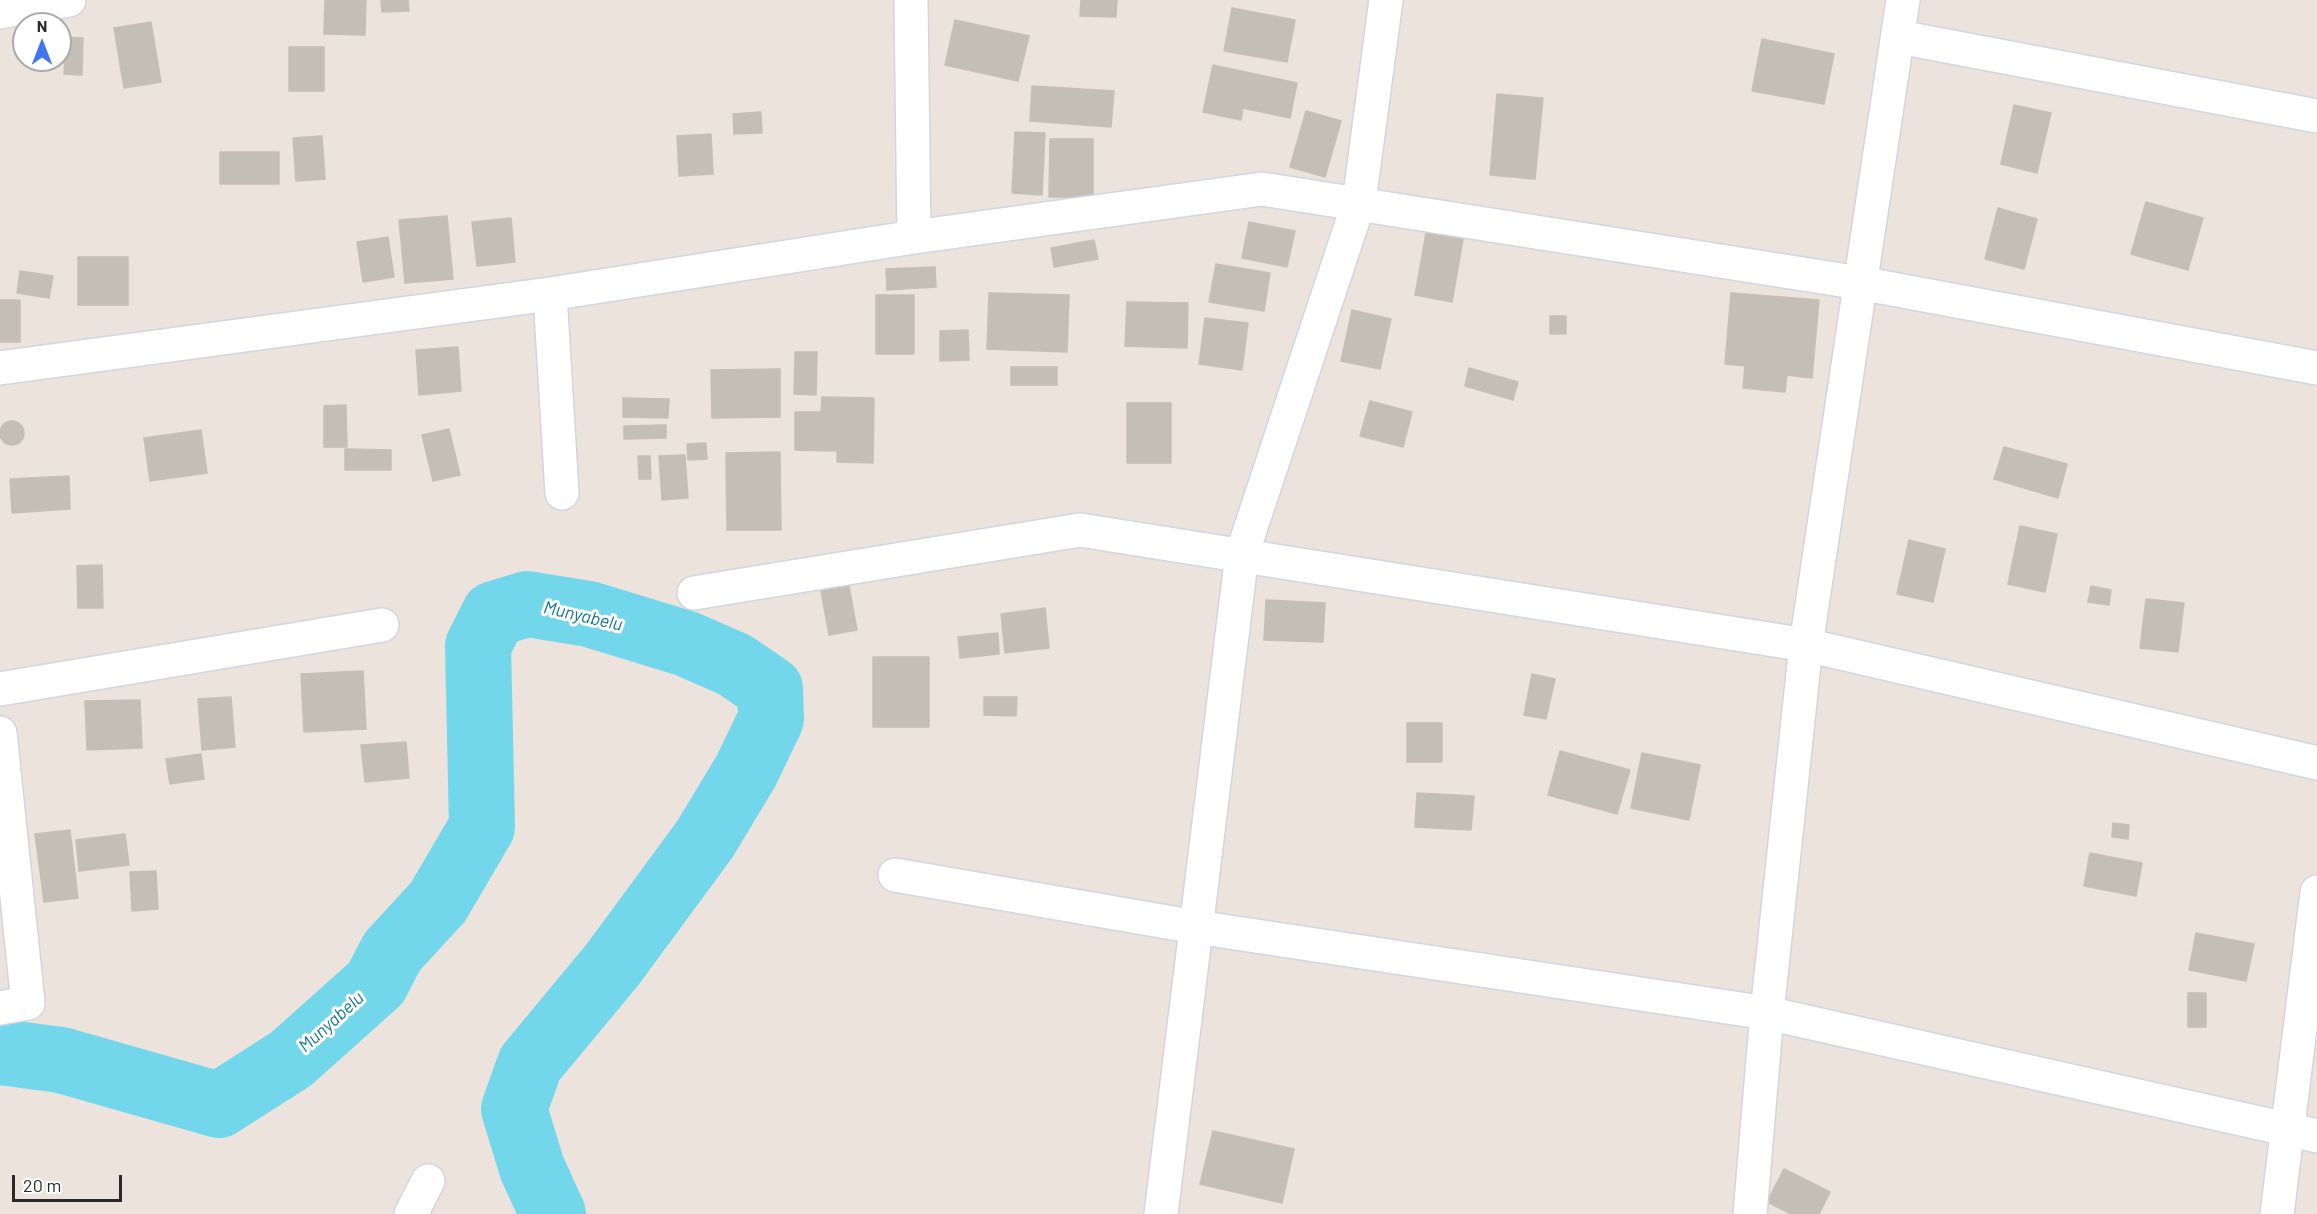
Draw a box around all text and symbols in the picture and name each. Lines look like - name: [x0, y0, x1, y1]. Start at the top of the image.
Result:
- north arrow: [12, 12, 72, 72]
- text: N: [37, 16, 47, 35]
- water label: Munyabelu: [541, 596, 625, 636]
- water label: Munyabelu: [294, 987, 368, 1057]
- scale bar: [15, 1163, 124, 1201]
- text: 20 m: [23, 1174, 61, 1196]

